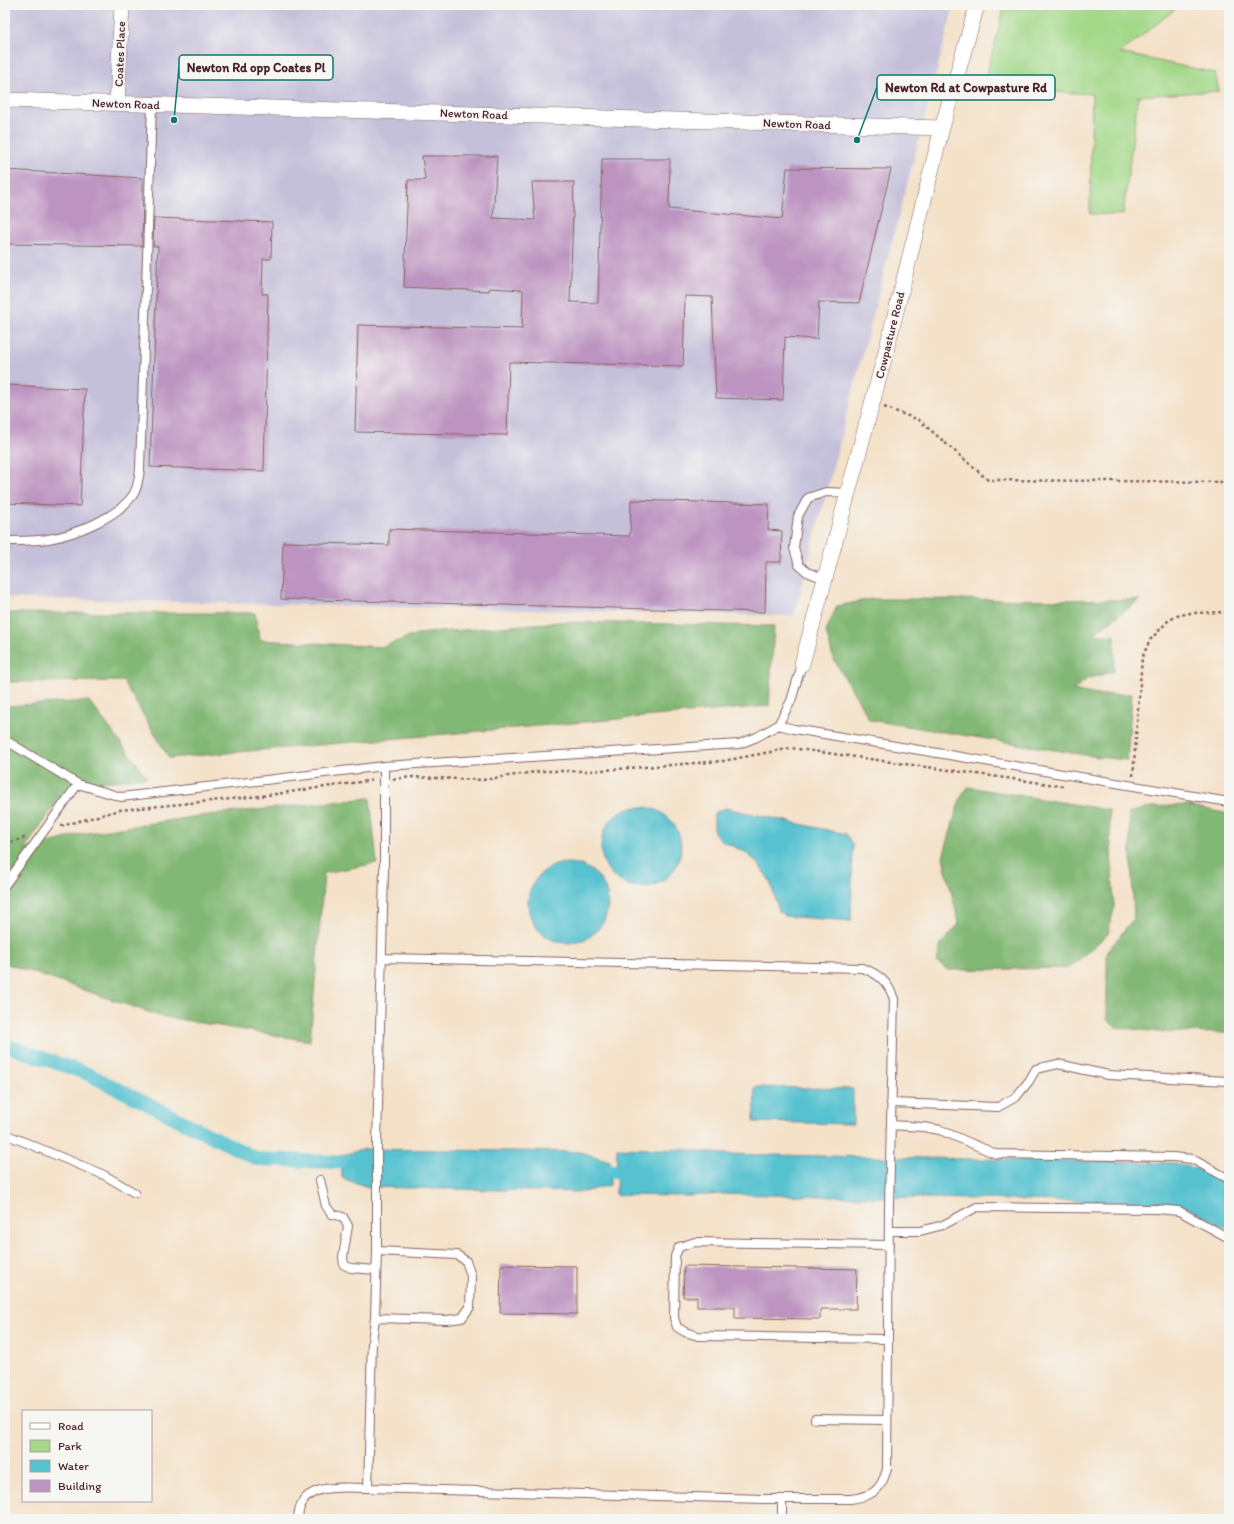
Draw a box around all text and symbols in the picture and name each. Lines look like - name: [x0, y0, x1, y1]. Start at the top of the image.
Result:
- street label: Coates Place: [112, 21, 128, 87]
- callout: Newton Rd opp Coates Pl: [179, 55, 333, 80]
- text: Newton Rd opp Coates Pl: [187, 60, 326, 76]
- callout: Newton Rd at Cowpasture Rd: [877, 75, 1055, 100]
- text: Newton Rd at Cowpasture Rd: [885, 80, 1048, 96]
- street label: Newton Road: [92, 96, 161, 112]
- street label: Newton Road: [440, 106, 509, 122]
- street label: Newton Road: [763, 116, 832, 132]
- street label: Cowpasture Road: [872, 289, 908, 380]
- legend: [22, 1410, 152, 1502]
- text: Road: [58, 1419, 84, 1433]
- text: Park: [58, 1439, 82, 1453]
- text: Water: [58, 1459, 89, 1473]
- text: Building: [58, 1479, 102, 1493]

